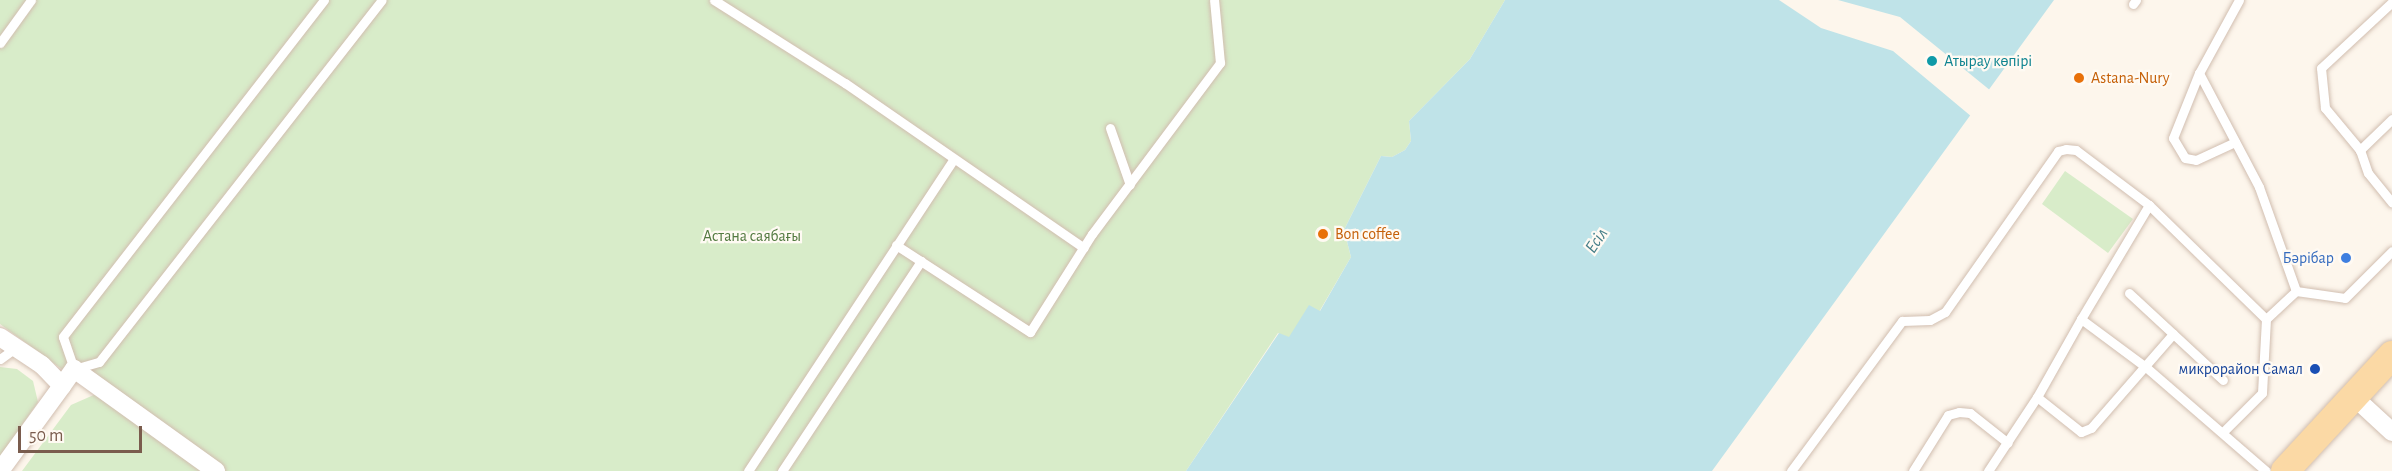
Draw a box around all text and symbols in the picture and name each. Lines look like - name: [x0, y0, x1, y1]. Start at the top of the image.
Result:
- place label: Атырау көпірі: [1944, 51, 2032, 71]
- marker: Атырау көпірі: [1925, 54, 1939, 68]
- place label: Astana-Nury: [2091, 68, 2170, 88]
- marker: Astana-Nury: [2072, 71, 2086, 85]
- place label: Bon coffee: [1335, 224, 1400, 244]
- water label: Есіл: [1581, 224, 1613, 258]
- park label: Астана саябағы: [703, 226, 801, 246]
- marker: Bon coffee: [1316, 227, 1330, 241]
- place label: Бәрібар: [2282, 248, 2334, 268]
- marker: Бәрібар: [2339, 251, 2353, 265]
- place label: микрорайон Самал: [2178, 359, 2303, 379]
- marker: микрорайон Самал: [2308, 362, 2322, 376]
- scale bar: [21, 414, 146, 452]
- text: 50 m: [29, 427, 63, 445]

